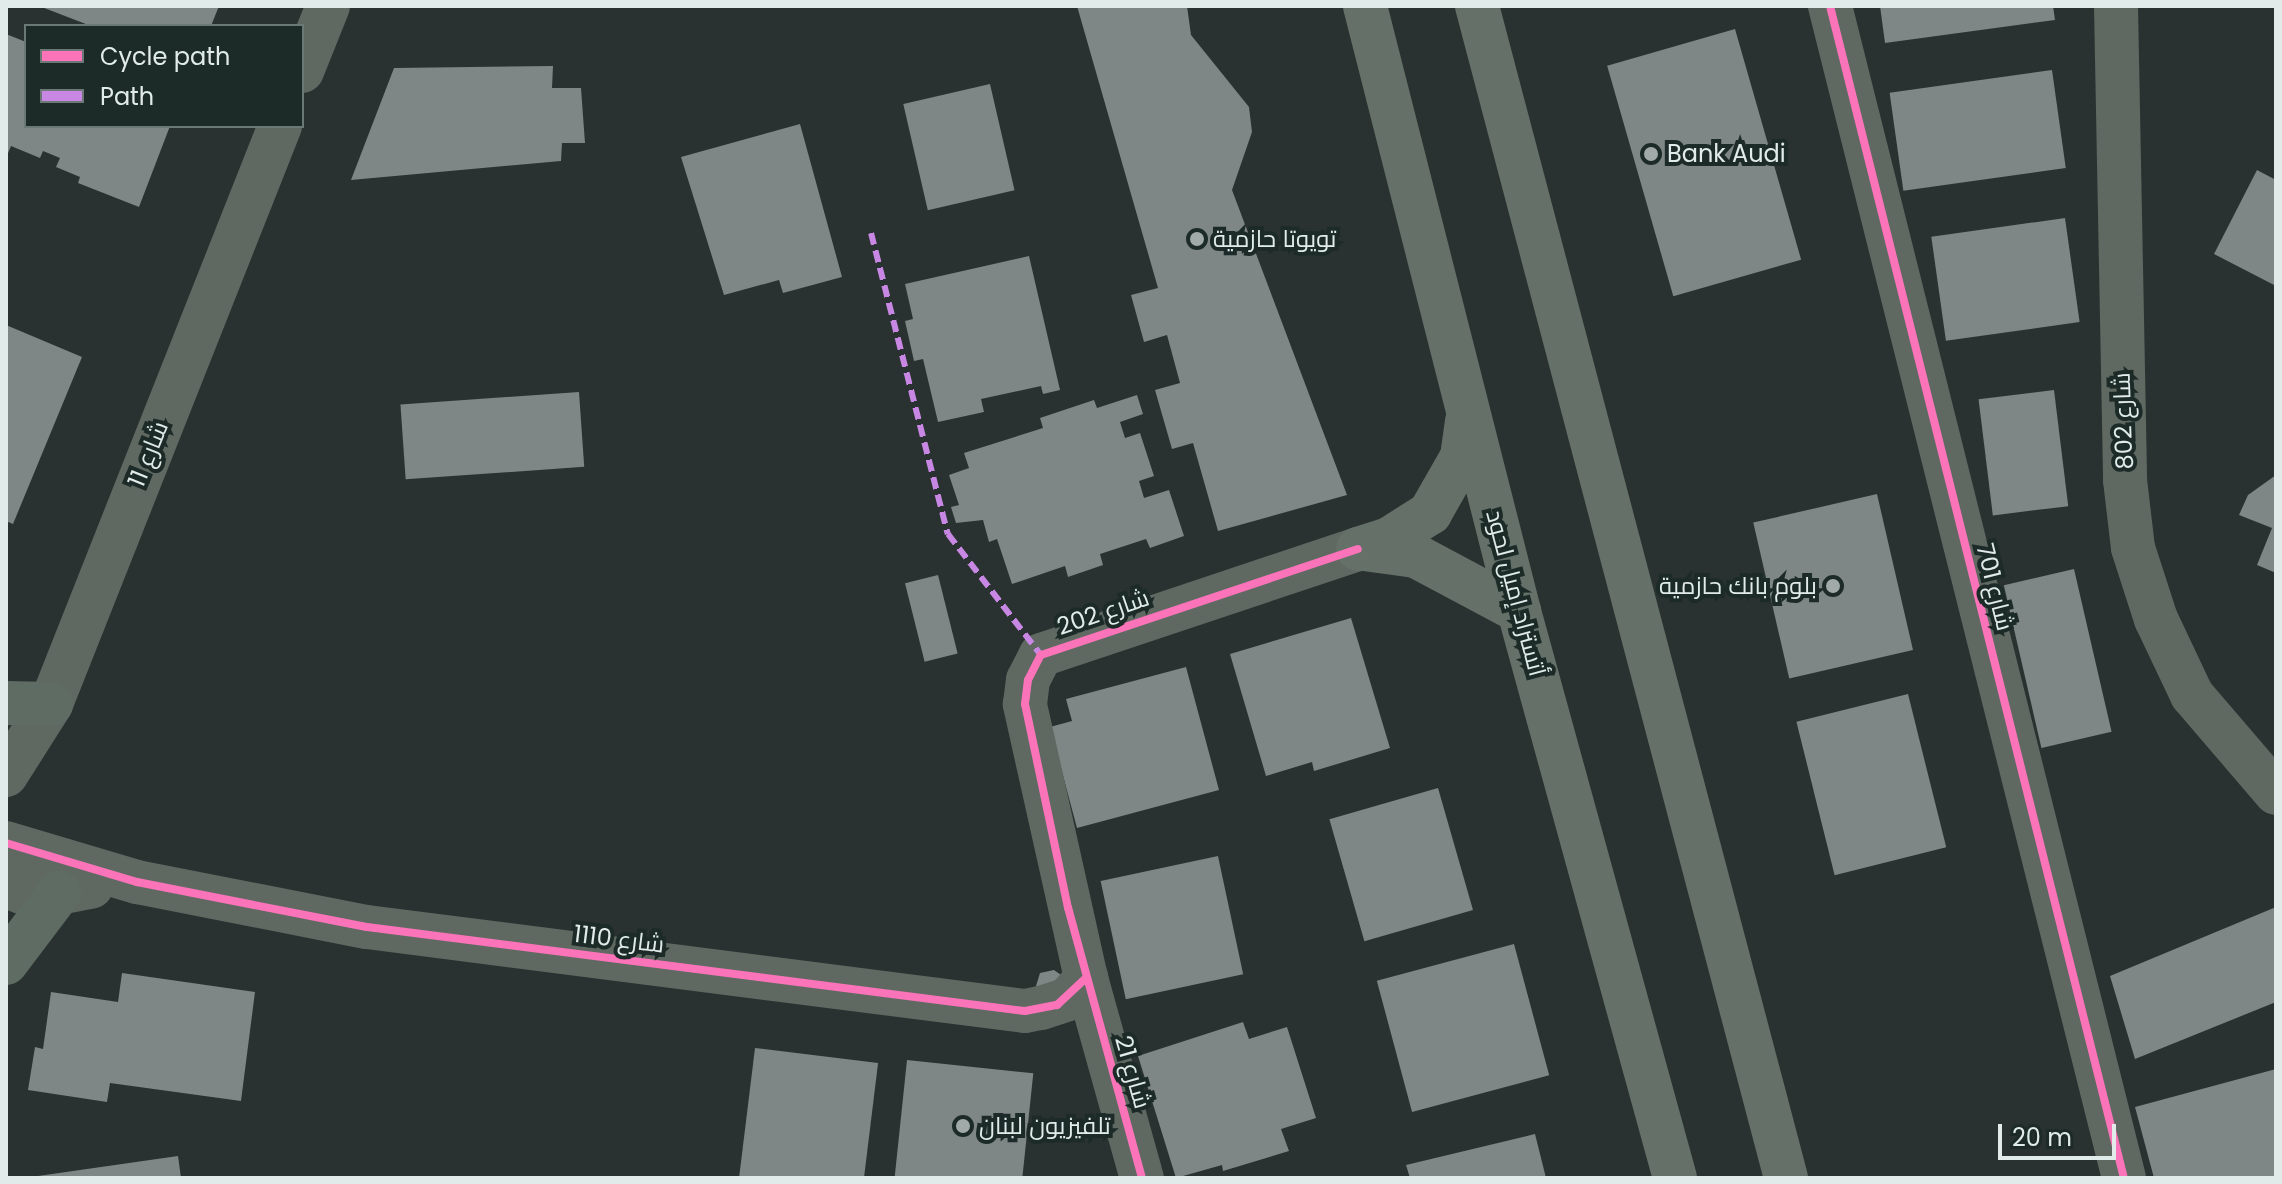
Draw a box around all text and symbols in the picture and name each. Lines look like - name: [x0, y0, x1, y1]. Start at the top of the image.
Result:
- legend: [24, 24, 304, 128]
- text: Cycle path: [100, 40, 230, 73]
- text: Path: [100, 80, 154, 113]
- place label: Bank Audi: [1667, 140, 1786, 168]
- marker: Bank Audi: [1642, 145, 1660, 163]
- place label: تويوتا حازمية: [1213, 225, 1337, 253]
- marker: تويوتا حازمية: [1188, 230, 1206, 248]
- street label: شارع 802: [2107, 372, 2139, 470]
- street label: شارع 11: [122, 417, 174, 491]
- street label: أتستراد إميل لحود: [1480, 507, 1552, 679]
- street label: شارع 701: [1970, 540, 2020, 634]
- place label: بلوم بانك حازمية: [1659, 572, 1817, 600]
- marker: بلوم بانك حازمية: [1824, 577, 1842, 595]
- street label: شارع 202: [1053, 583, 1153, 641]
- street label: شارع 1110: [572, 919, 666, 959]
- street label: شارع 21: [1109, 1032, 1157, 1112]
- scale bar: [2002, 1108, 2120, 1158]
- place label: تلفيزيون لبنان: [979, 1112, 1111, 1140]
- marker: تلفيزيون لبنان: [954, 1117, 972, 1135]
- text: 20 m: [2012, 1121, 2072, 1154]

